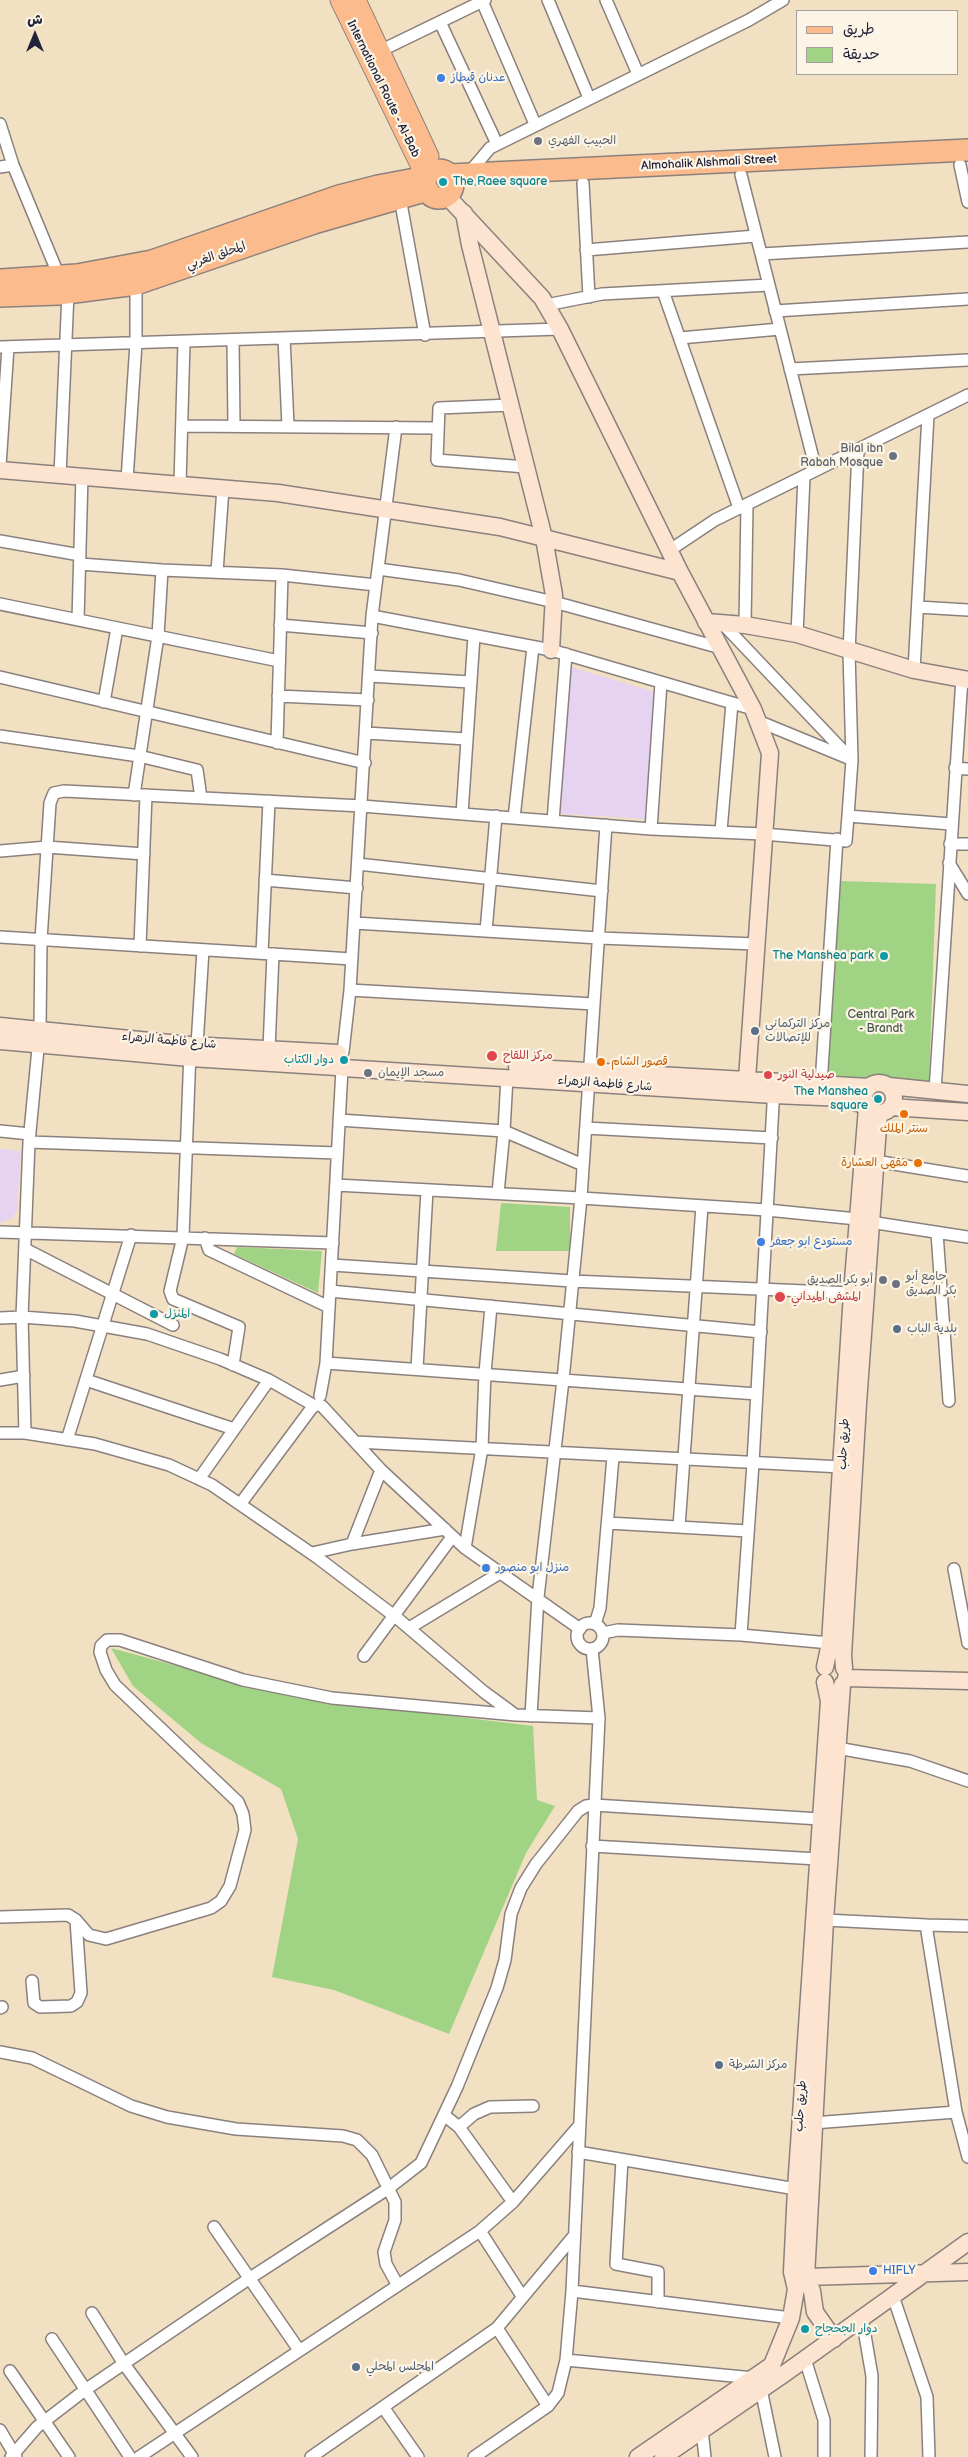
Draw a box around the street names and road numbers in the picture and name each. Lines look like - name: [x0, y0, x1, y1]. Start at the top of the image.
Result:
- street label: International Route - Al-Bab: [343, 18, 423, 160]
- street label: Almohalik Alshmali Street: [641, 152, 777, 174]
- street label: المحلق الغربي: [184, 239, 248, 273]
- street label: شارع فاطمة الزهراء: [121, 1030, 217, 1052]
- street label: شارع فاطمة الزهراء: [557, 1074, 653, 1094]
- street label: طريق حلب: [835, 1418, 853, 1470]
- street label: طريق حلب: [792, 2080, 810, 2132]

